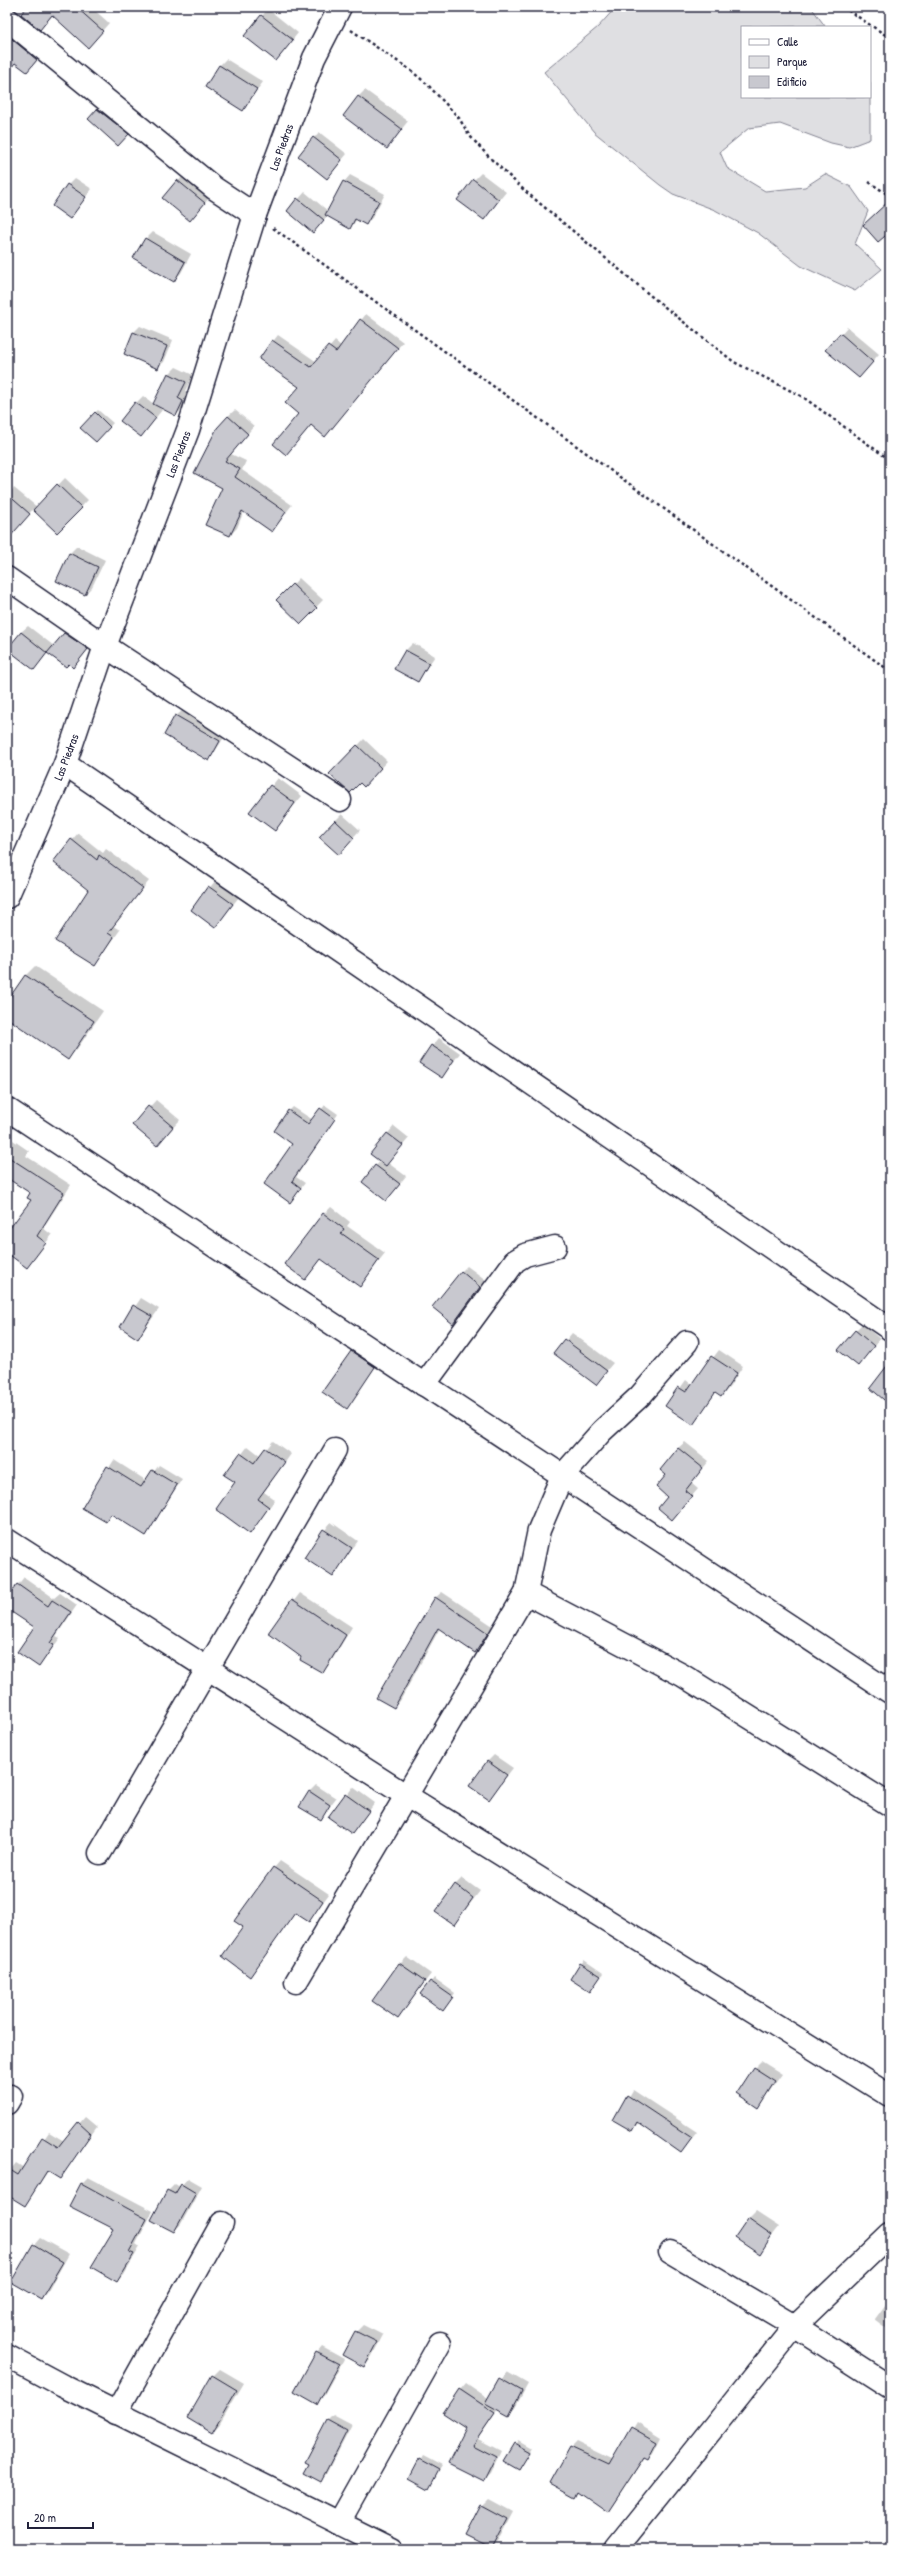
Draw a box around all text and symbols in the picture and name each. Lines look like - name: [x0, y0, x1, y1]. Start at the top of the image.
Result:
- legend: [741, 26, 871, 98]
- text: Calle: [777, 33, 798, 50]
- text: Parque: [777, 53, 807, 70]
- text: Edificio: [777, 73, 807, 90]
- street label: Las Piedras: [265, 121, 297, 173]
- street label: Las Piedras: [161, 428, 195, 480]
- street label: Las Piedras: [49, 731, 83, 783]
- scale bar: [28, 2504, 93, 2530]
- text: 20 m: [34, 2509, 56, 2526]

